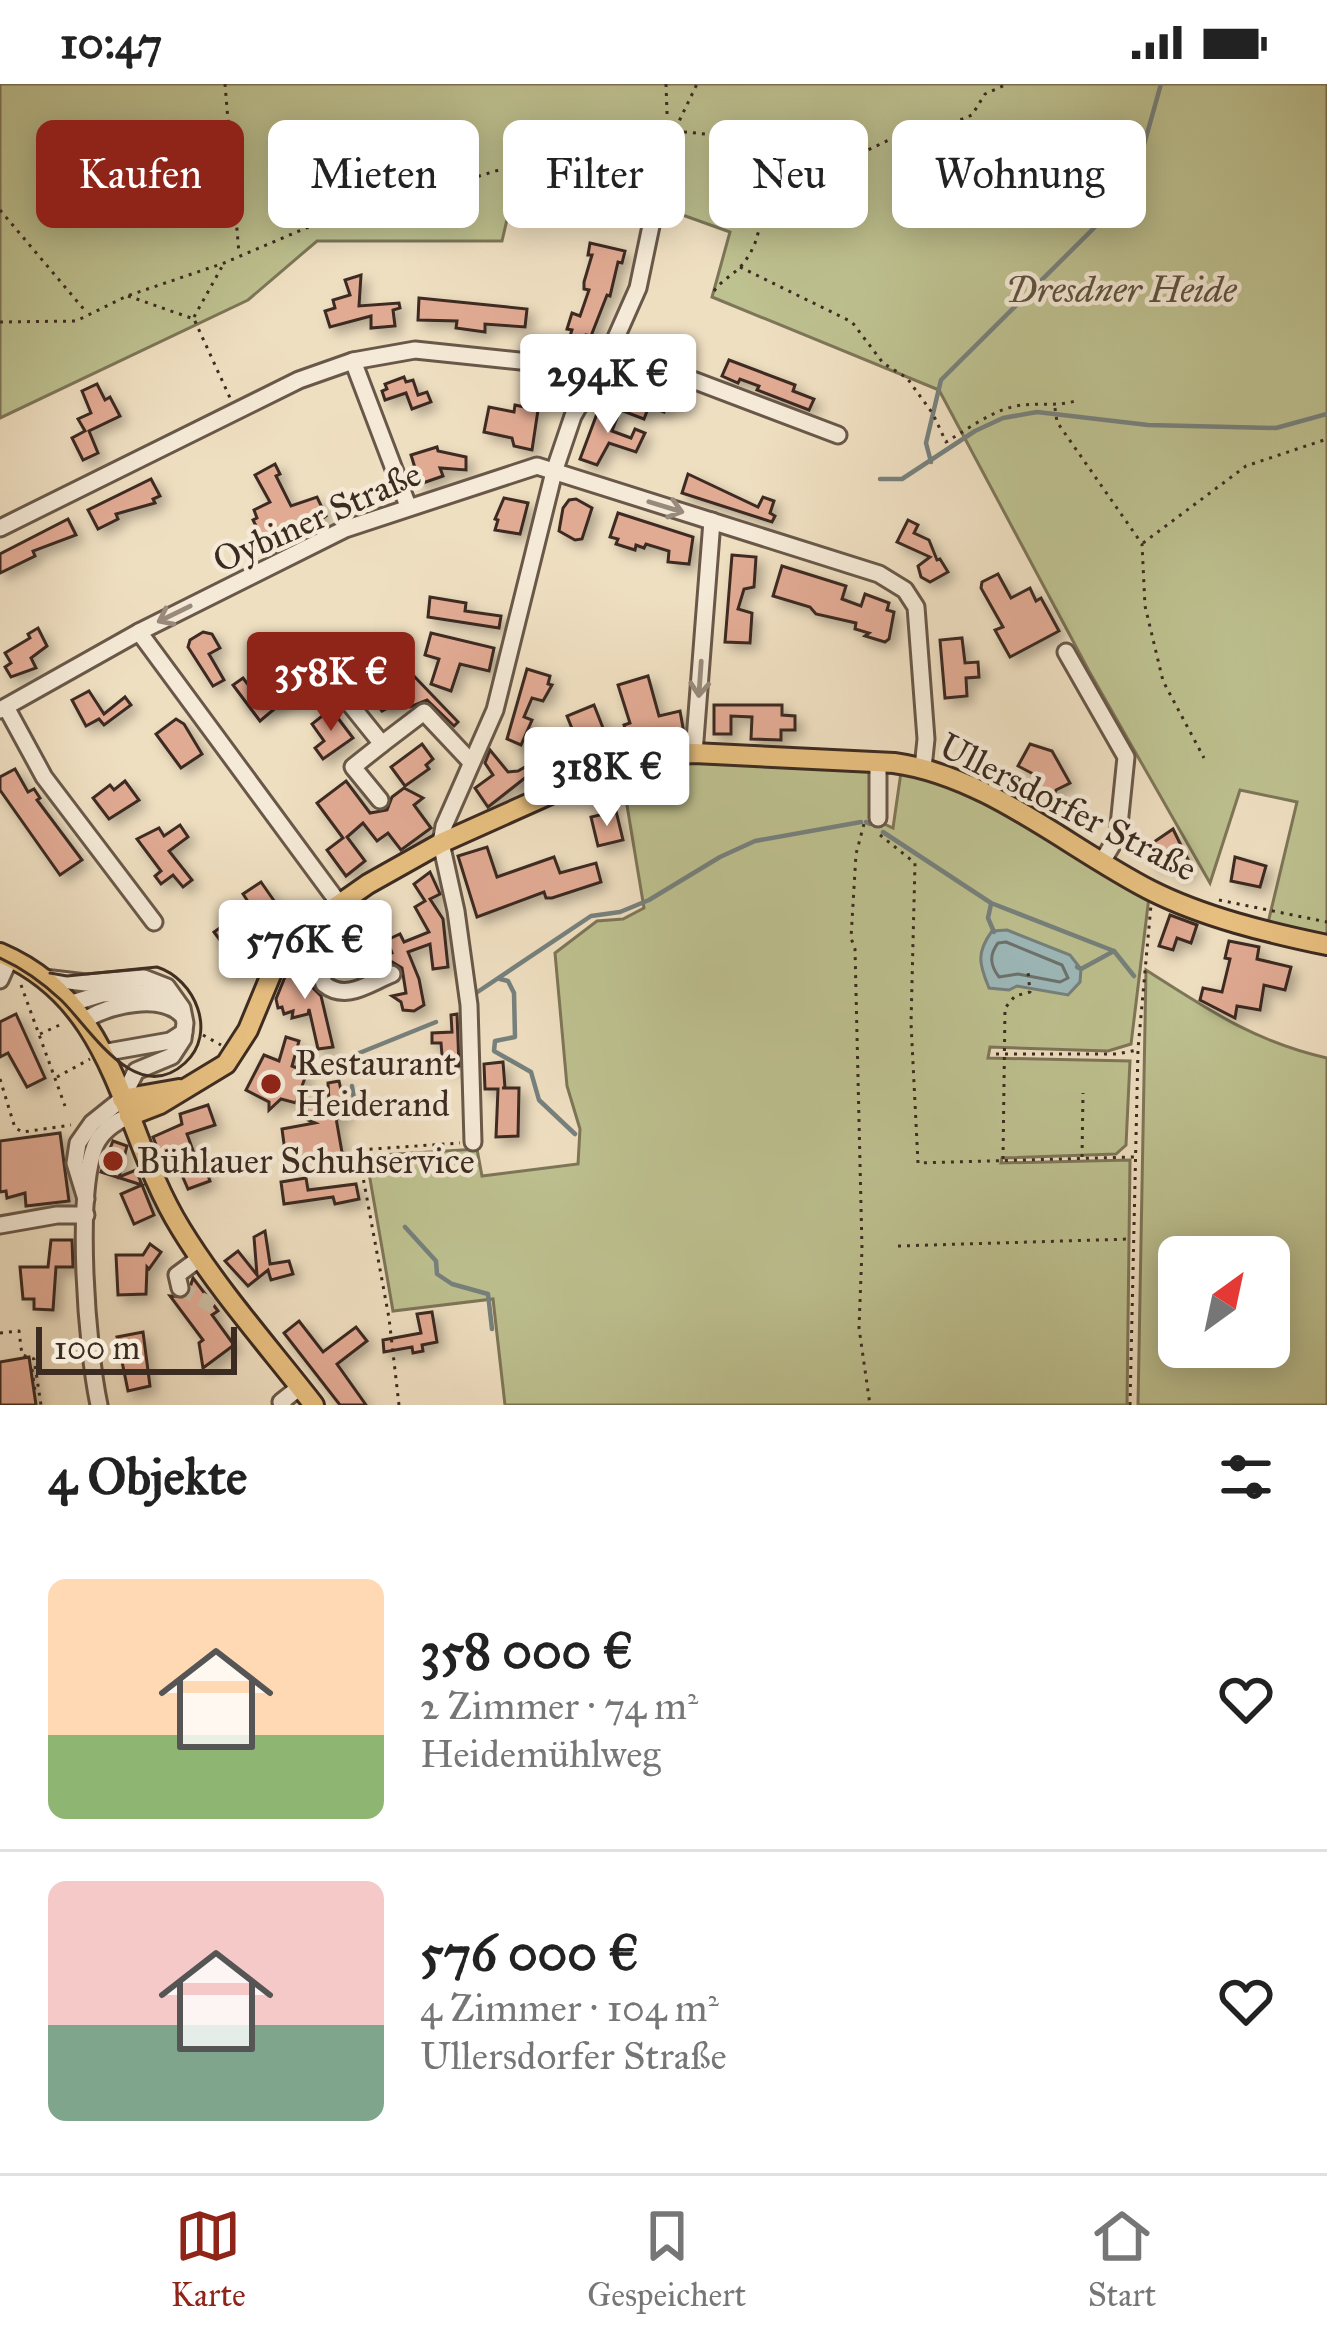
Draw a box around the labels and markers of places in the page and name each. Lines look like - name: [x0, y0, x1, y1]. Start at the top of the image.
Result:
- pin: 294K €: [510, 334, 706, 436]
- pin: 358K €: [233, 632, 429, 734]
- pin: 318K €: [509, 727, 705, 829]
- pin: 576K €: [207, 900, 403, 1002]
- place label: Restaurant Heiderand: [295, 1041, 456, 1126]
- marker: Restaurant Heiderand: [258, 1071, 284, 1097]
- place label: Bühlauer Schuhservice: [137, 1139, 475, 1183]
- marker: Bühlauer Schuhservice: [100, 1148, 126, 1174]

